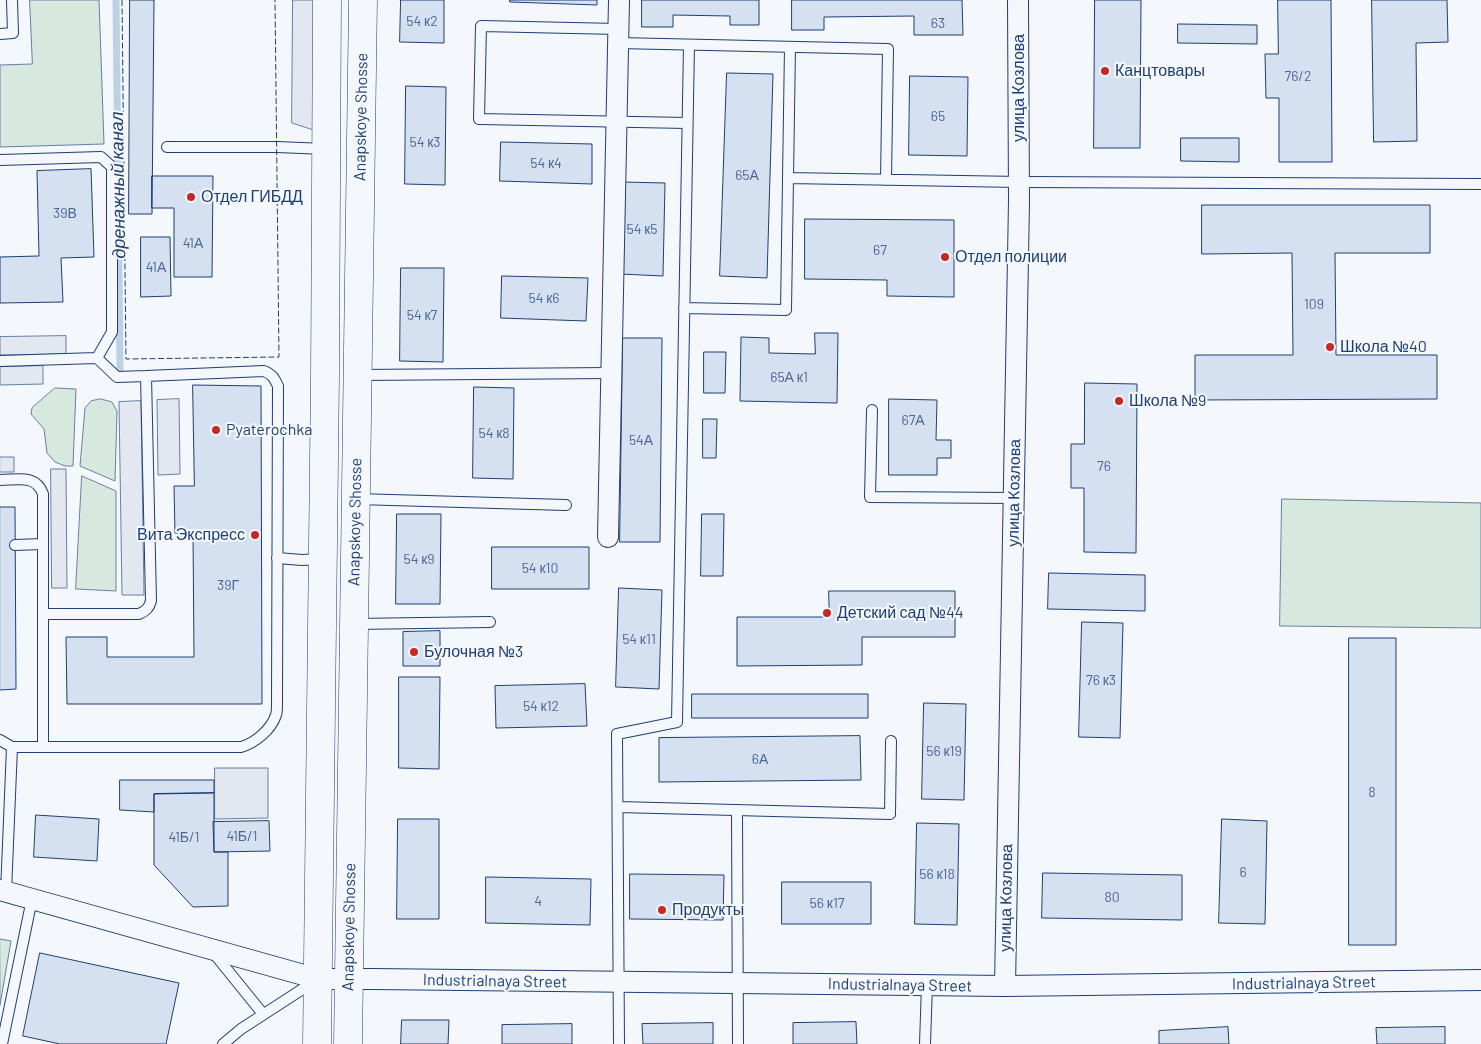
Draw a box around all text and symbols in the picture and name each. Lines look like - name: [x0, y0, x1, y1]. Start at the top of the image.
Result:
- house number: 54 к2: [406, 13, 438, 29]
- house number: 63: [931, 15, 945, 31]
- street label: улица Козлова: [1009, 34, 1029, 142]
- street label: Anapskoye Shosse: [350, 53, 372, 181]
- place label: Канцтовары: [1115, 61, 1205, 81]
- marker: Канцтовары: [1099, 65, 1111, 77]
- house number: 76/2: [1285, 68, 1311, 84]
- house number: 65: [931, 108, 945, 124]
- water label: дренажный канал: [106, 111, 130, 259]
- house number: 54 к3: [409, 134, 441, 150]
- house number: 54 к4: [530, 155, 562, 171]
- house number: 65А: [735, 167, 759, 183]
- place label: Отдел ГИБДД: [201, 187, 303, 207]
- marker: Отдел ГИБДД: [185, 191, 197, 203]
- house number: 39В: [53, 205, 77, 221]
- house number: 54 к5: [626, 221, 658, 237]
- house number: 41А: [183, 235, 203, 251]
- house number: 67: [873, 242, 887, 258]
- place label: Отдел полиции: [955, 247, 1067, 267]
- marker: Отдел полиции: [939, 251, 951, 263]
- house number: 41А: [146, 259, 166, 275]
- house number: 54 к6: [528, 290, 560, 306]
- house number: 109: [1304, 296, 1324, 312]
- house number: 54 к7: [407, 307, 437, 323]
- place label: Школа №40: [1340, 337, 1427, 357]
- marker: Школа №40: [1324, 341, 1336, 353]
- house number: 65А к1: [770, 369, 808, 385]
- place label: Школа №9: [1129, 391, 1206, 411]
- marker: Школа №9: [1113, 395, 1125, 407]
- house number: 67А: [901, 412, 925, 428]
- place label: Pyaterochka: [226, 420, 312, 440]
- marker: Pyaterochka: [210, 424, 222, 436]
- house number: 54 к8: [478, 425, 510, 441]
- house number: 54А: [629, 432, 653, 448]
- street label: улица Козлова: [1003, 439, 1025, 547]
- street label: Anapskoye Shosse: [344, 458, 366, 586]
- house number: 76: [1097, 458, 1111, 474]
- place label: Вита Экспресс: [137, 525, 245, 545]
- marker: Вита Экспресс: [249, 529, 261, 541]
- house number: 54 к9: [403, 551, 435, 567]
- house number: 54 к10: [522, 560, 558, 576]
- house number: 39Г: [217, 577, 239, 593]
- place label: Детский сад №44: [837, 603, 964, 623]
- marker: Детский сад №44: [821, 607, 833, 619]
- house number: 54 к11: [622, 631, 656, 647]
- place label: Булочная №3: [424, 642, 523, 662]
- marker: Булочная №3: [408, 646, 420, 658]
- house number: 76 к3: [1086, 672, 1116, 688]
- house number: 54 к12: [523, 698, 559, 714]
- house number: 56 к19: [926, 743, 962, 759]
- house number: 6А: [752, 751, 768, 767]
- house number: 8: [1368, 784, 1376, 800]
- house number: 41Б/1: [226, 828, 258, 844]
- house number: 41Б/1: [168, 829, 200, 845]
- street label: улица Козлова: [995, 844, 1017, 952]
- street label: Anapskoye Shosse: [338, 863, 360, 991]
- house number: 6: [1239, 864, 1247, 880]
- house number: 56 к18: [919, 866, 955, 882]
- house number: 80: [1104, 889, 1120, 905]
- house number: 4: [534, 893, 542, 909]
- house number: 56 к17: [810, 895, 844, 911]
- place label: Продукты: [672, 900, 744, 920]
- marker: Продукты: [656, 904, 668, 916]
- street label: Industrialnaya Street: [423, 970, 567, 992]
- street label: Industrialnaya Street: [1232, 972, 1376, 994]
- street label: Industrialnaya Street: [828, 974, 972, 996]

